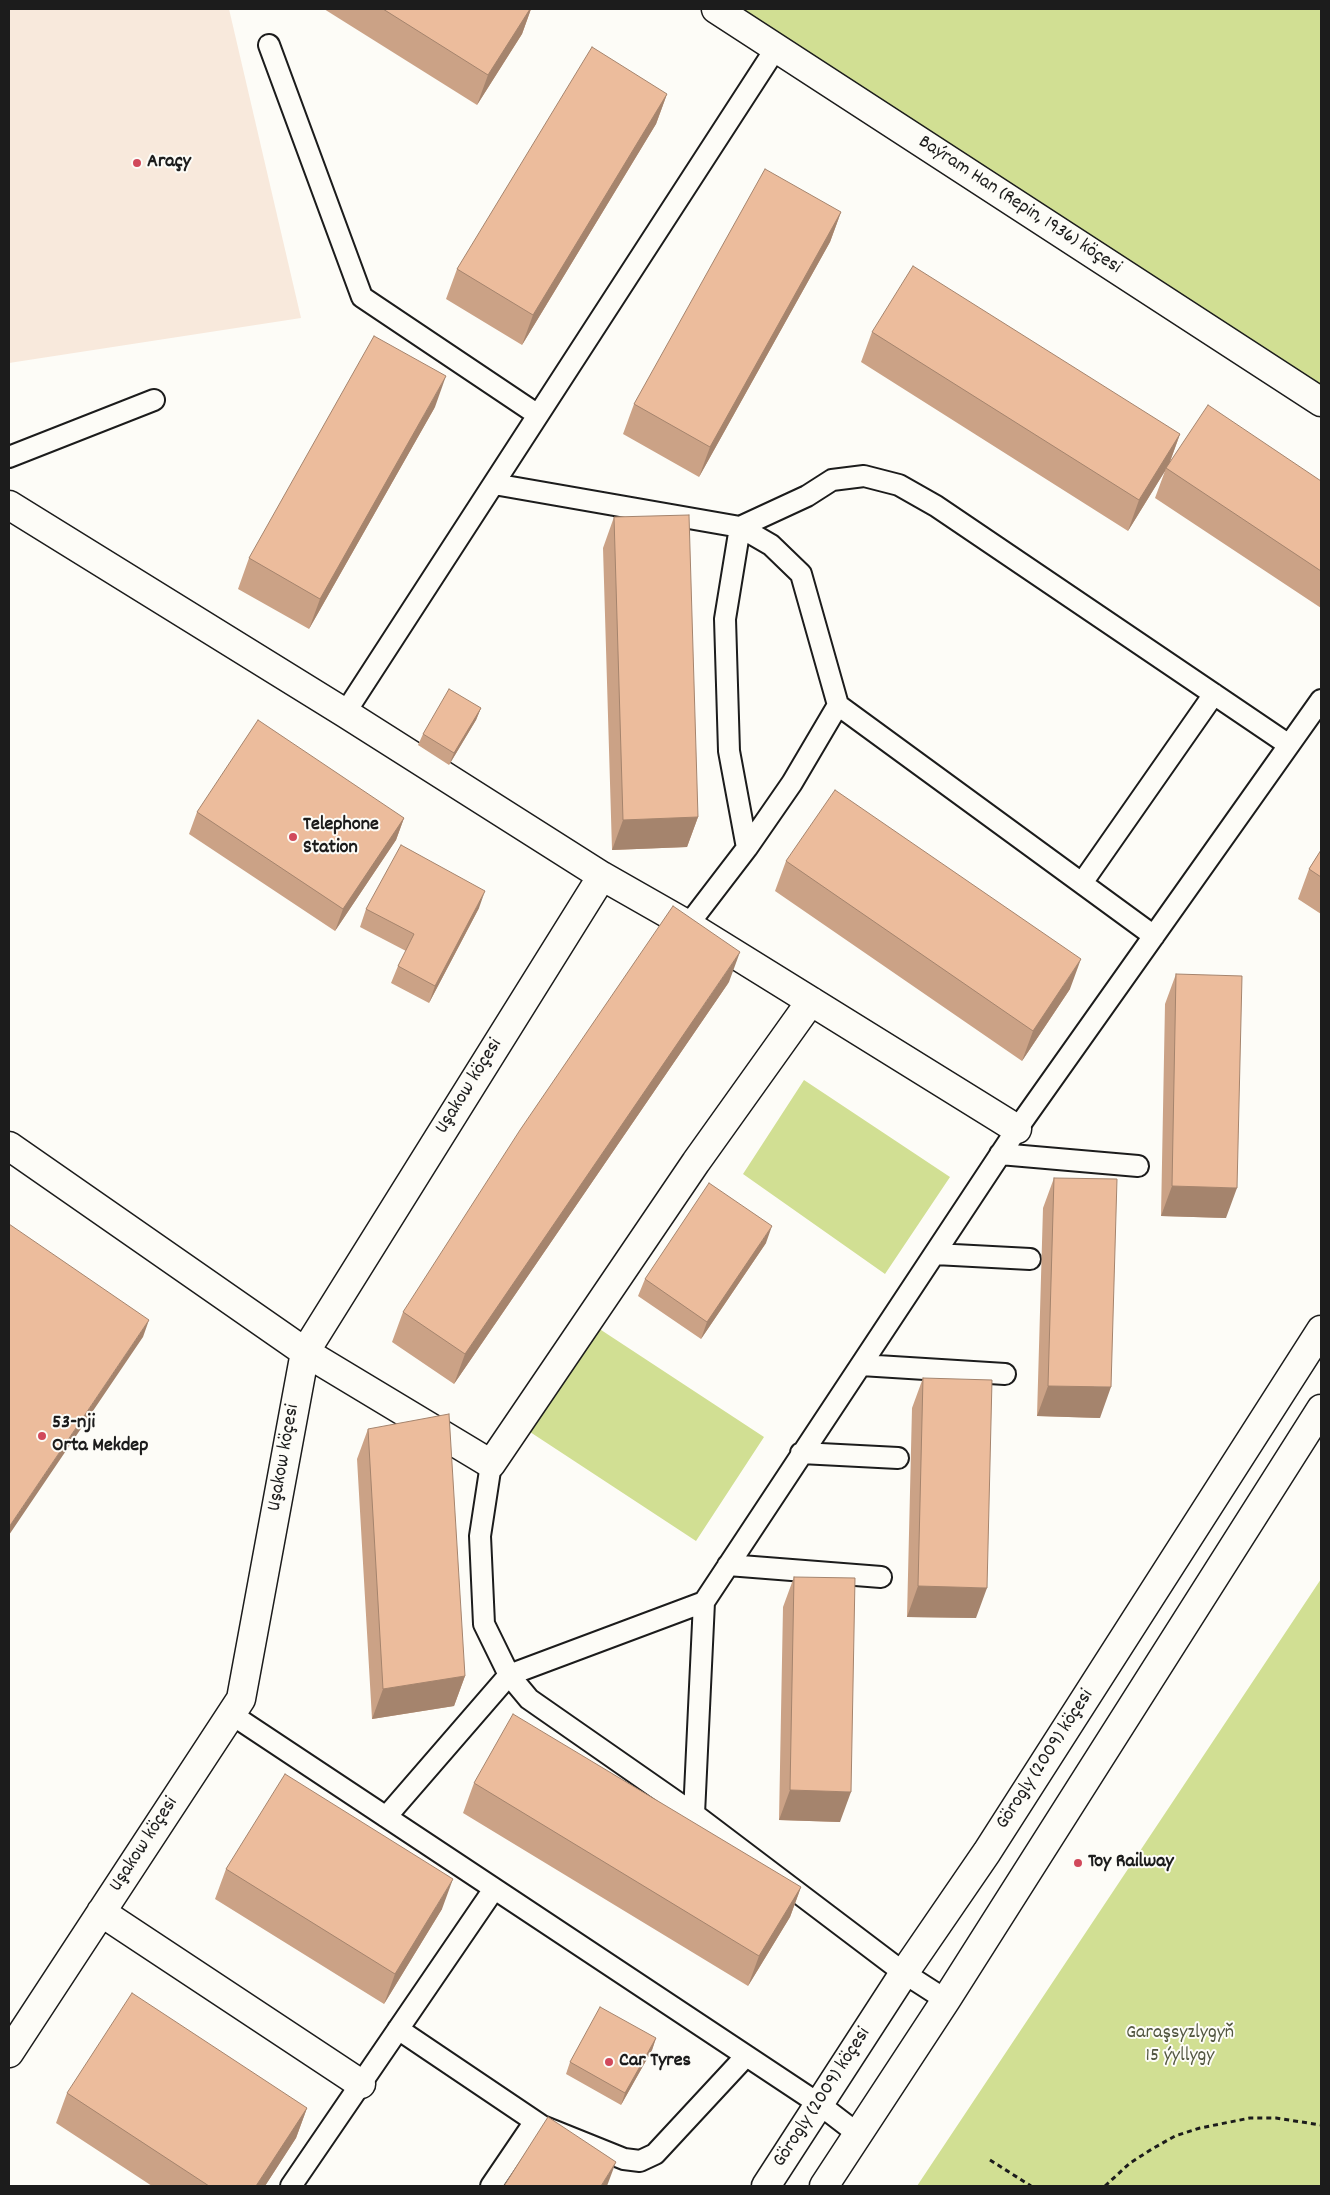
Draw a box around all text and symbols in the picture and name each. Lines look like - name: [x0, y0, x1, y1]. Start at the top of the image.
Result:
- street label: Baýram Han (Repin, 1936) köçesi: [913, 131, 1125, 281]
- place label: Araçy: [147, 151, 191, 175]
- marker: Araçy: [131, 157, 143, 169]
- place label: Telephone Station: [303, 814, 379, 861]
- marker: Telephone Station: [287, 831, 299, 843]
- street label: Uşakow köçesi: [431, 1035, 509, 1139]
- street label: Uşakow köçesi: [264, 1403, 306, 1513]
- place label: 53-nji Orta Mekdep: [52, 1412, 148, 1459]
- marker: 53-nji Orta Mekdep: [36, 1430, 48, 1442]
- street label: Görogly (2009) köçesi: [992, 1686, 1100, 1834]
- street label: Uşakow köçesi: [105, 1793, 185, 1897]
- place label: Toy Railway: [1088, 1851, 1174, 1875]
- marker: Toy Railway: [1072, 1857, 1084, 1869]
- park label: Garaşsyzlygyň 15 ýyllygy: [1126, 2022, 1234, 2069]
- street label: Görogly (2009) köçesi: [769, 2024, 877, 2172]
- place label: Car Tyres: [619, 2050, 691, 2074]
- marker: Car Tyres: [603, 2056, 615, 2068]

